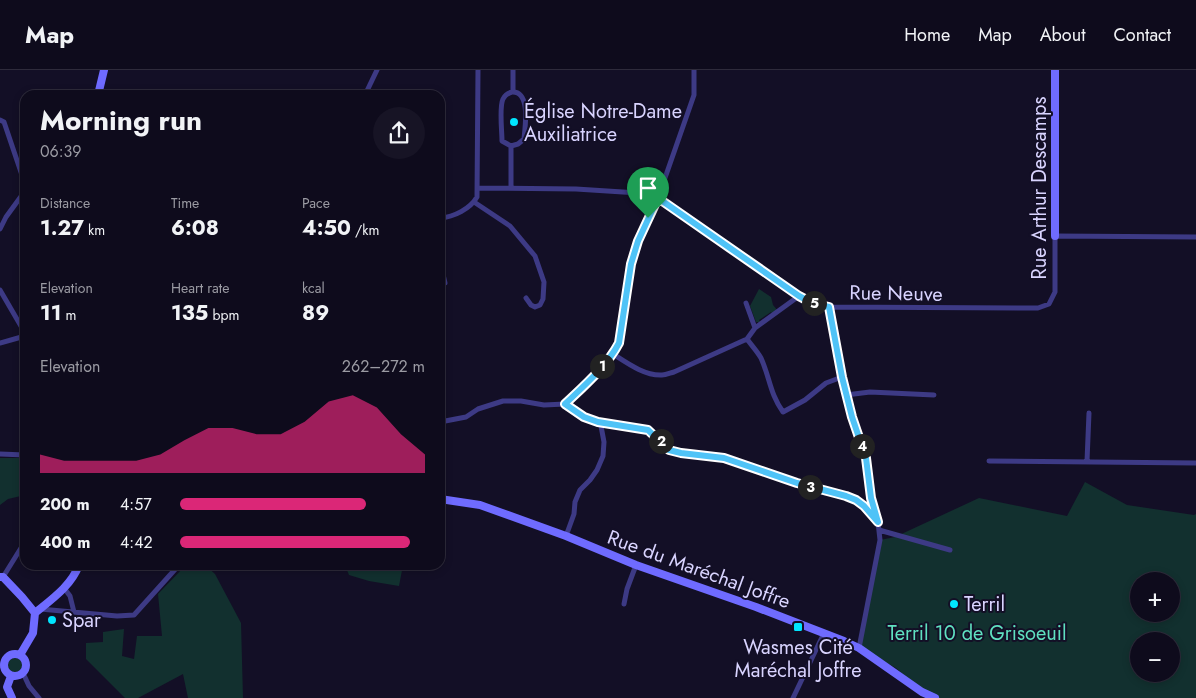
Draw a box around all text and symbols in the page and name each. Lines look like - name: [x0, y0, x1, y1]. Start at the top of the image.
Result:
- text: Map: [25, 17, 74, 52]
- text: Home: [904, 22, 950, 48]
- text: Map: [978, 22, 1012, 48]
- text: About: [1040, 22, 1085, 48]
- text: Contact: [1113, 22, 1171, 48]
- place label: Église Notre-Dame Auxiliatrice: [524, 97, 682, 149]
- street label: Rue Arthur Descamps: [1025, 97, 1054, 279]
- text: Morning run: [40, 100, 202, 141]
- button: share: [373, 107, 425, 159]
- marker: Église Notre-Dame Auxiliatrice: [508, 116, 520, 128]
- text: 06:39: [40, 140, 82, 163]
- pin: [627, 167, 669, 218]
- icon: arrive: [634, 174, 662, 202]
- text: Distance: [40, 193, 90, 213]
- text: Time: [171, 193, 199, 213]
- text: Pace: [302, 193, 330, 213]
- text: 1.27: [40, 213, 84, 243]
- text: 6:08: [171, 213, 219, 243]
- text: 4:50: [302, 213, 351, 243]
- text: km: [84, 220, 105, 240]
- text: /km: [351, 220, 379, 240]
- text: Elevation: [40, 278, 93, 298]
- text: Heart rate: [171, 278, 229, 298]
- text: kcal: [302, 278, 325, 298]
- street label: Rue Neuve: [849, 278, 943, 309]
- pin: 5: [802, 290, 826, 316]
- text: 5: [810, 293, 819, 313]
- text: 11: [40, 298, 61, 328]
- text: 135: [171, 298, 208, 328]
- text: 89: [302, 298, 329, 328]
- text: m: [61, 305, 77, 325]
- text: bpm: [208, 305, 239, 325]
- pin: 1: [590, 354, 614, 378]
- text: Elevation: [40, 355, 100, 378]
- text: 262–272 m: [342, 355, 425, 378]
- text: 1: [599, 356, 606, 376]
- pin: 2: [648, 428, 674, 454]
- text: 2: [657, 431, 666, 451]
- pin: 4: [850, 434, 874, 458]
- text: 4: [858, 436, 867, 456]
- pin: 3: [798, 474, 822, 500]
- text: 3: [806, 477, 815, 497]
- text: 200 m: [40, 493, 90, 516]
- text: 4:57: [120, 493, 152, 516]
- street label: Rue du Maréchal Joffre: [603, 523, 794, 616]
- text: 400 m: [40, 531, 90, 554]
- text: 4:42: [120, 531, 153, 554]
- map controls: [1130, 572, 1180, 682]
- button: +: [1130, 572, 1180, 622]
- place label: Terril: [964, 590, 1005, 619]
- marker: Terril: [948, 598, 960, 610]
- place label: Spar: [62, 606, 101, 635]
- marker: Spar: [46, 614, 58, 626]
- park label: Terril 10 de Grisoeuil: [888, 619, 1066, 648]
- marker: Wasmes Cité Maréchal Joffre: [792, 621, 804, 633]
- button: −: [1130, 632, 1180, 682]
- place label: Wasmes Cité Maréchal Joffre: [735, 633, 861, 685]

